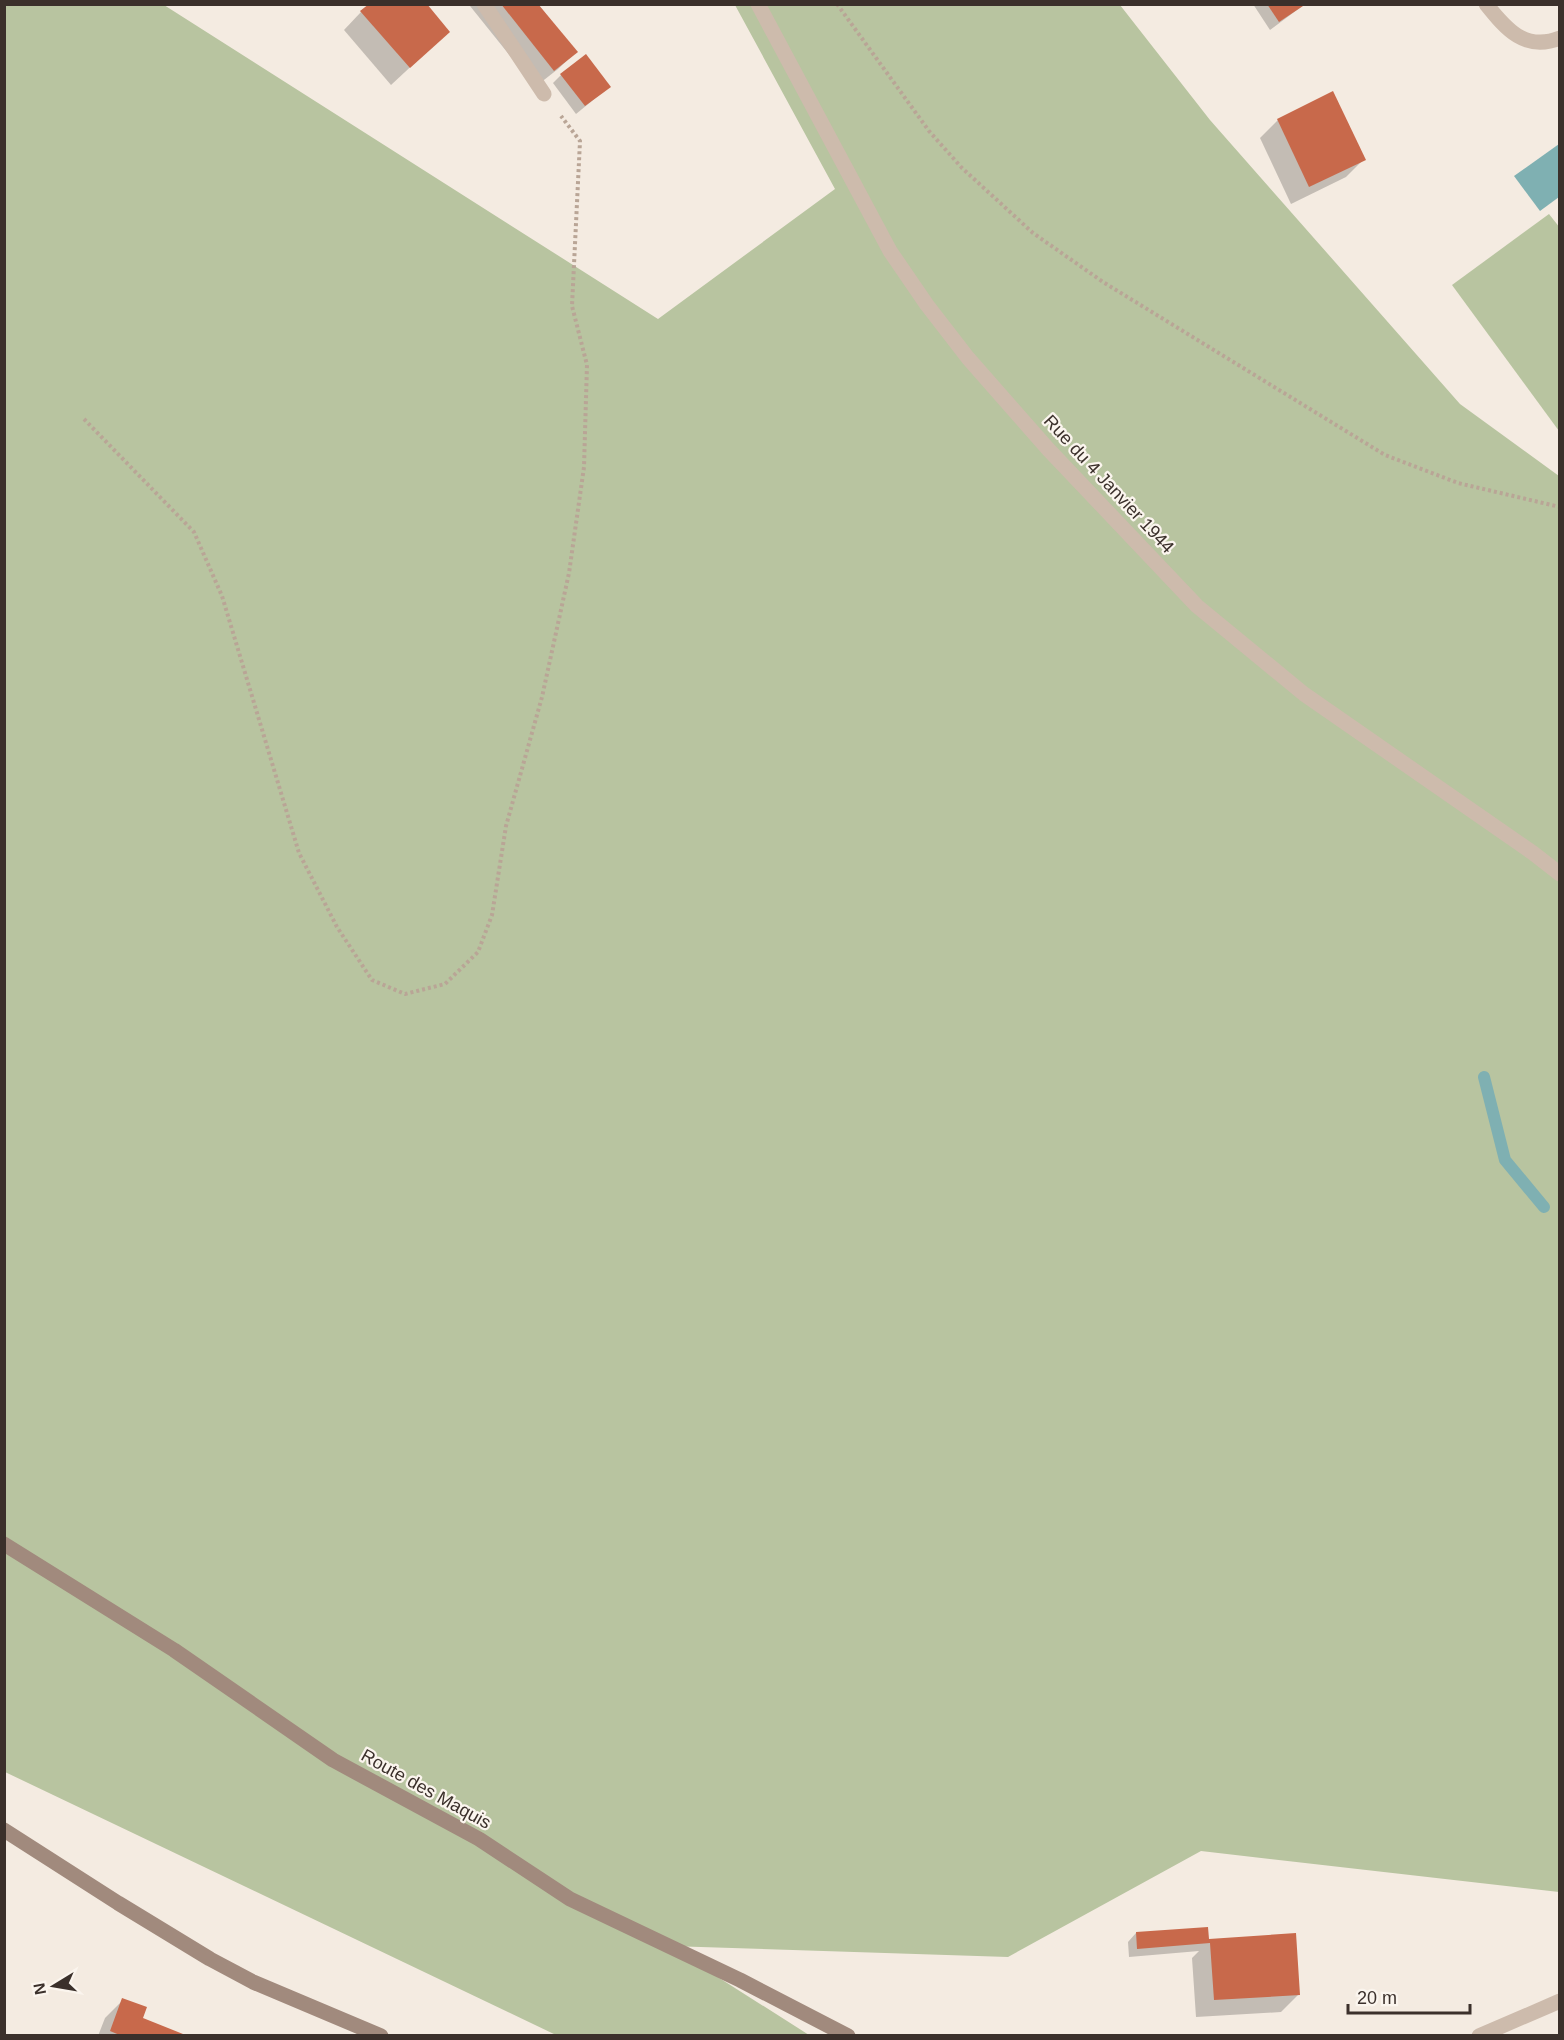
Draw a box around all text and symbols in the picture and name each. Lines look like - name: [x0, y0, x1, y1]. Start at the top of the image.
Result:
- street label: Rue du 4 Janvier 1944: [1040, 411, 1178, 557]
- street label: Route des Maquis: [358, 1745, 494, 1833]
- north arrow: [24, 1956, 84, 2016]
- scale bar: [1348, 1977, 1470, 2015]
- text: N: [30, 1981, 49, 1996]
- text: 20 m: [1357, 1988, 1397, 2008]

